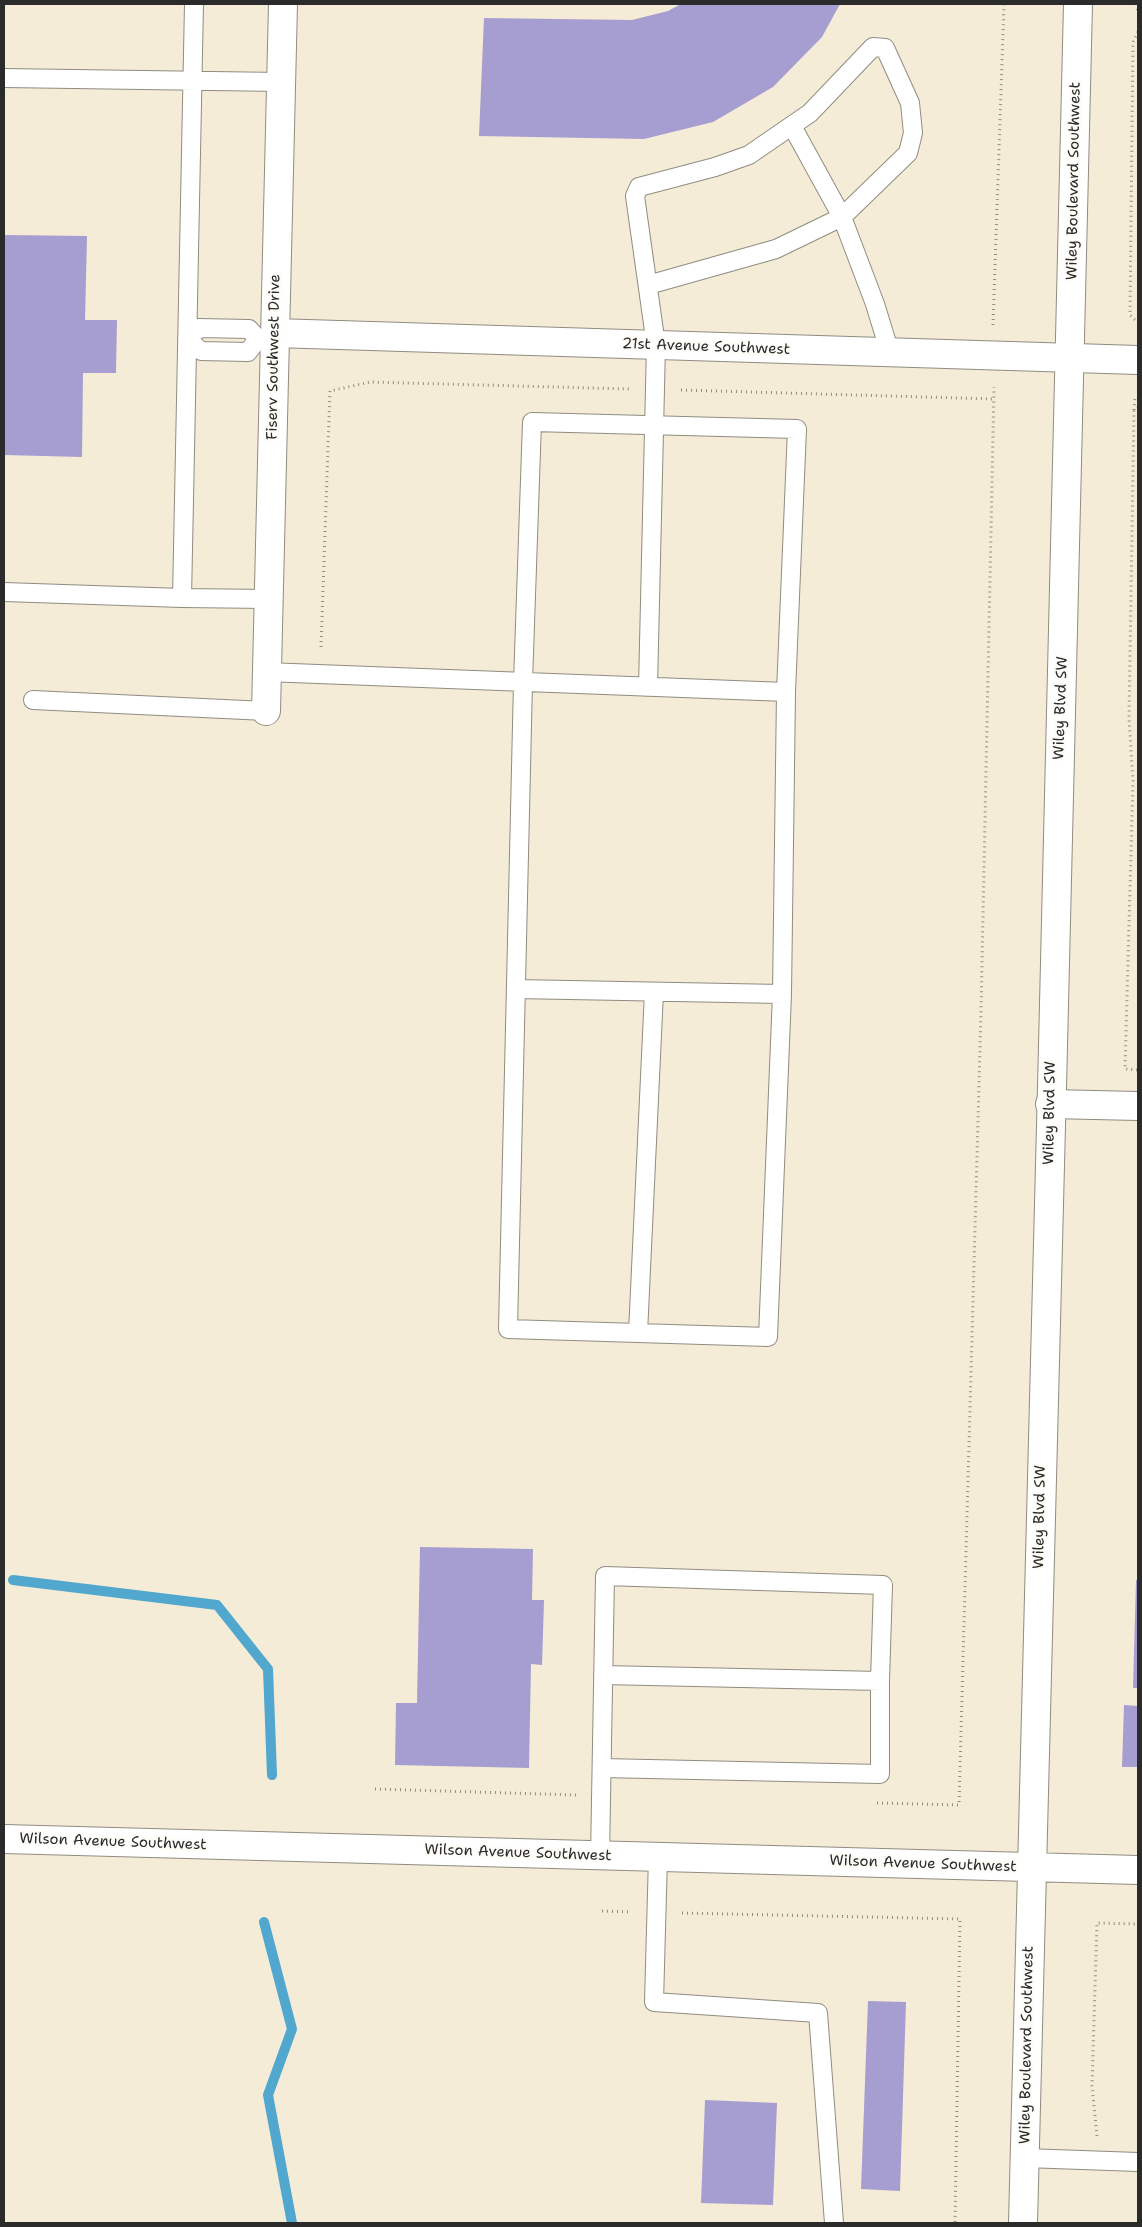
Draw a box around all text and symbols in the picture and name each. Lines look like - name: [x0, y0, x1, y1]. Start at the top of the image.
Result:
- street label: Wiley Boulevard Southwest: [1063, 82, 1085, 280]
- street label: Fiserv Southwest Drive: [264, 274, 284, 440]
- street label: 21st Avenue Southwest: [622, 335, 790, 359]
- street label: Wiley Blvd SW: [1050, 656, 1072, 760]
- street label: Wiley Blvd SW: [1040, 1061, 1060, 1165]
- street label: Wiley Blvd SW: [1030, 1465, 1050, 1569]
- street label: Wilson Avenue Southwest: [19, 1830, 207, 1854]
- street label: Wilson Avenue Southwest: [424, 1841, 612, 1865]
- street label: Wilson Avenue Southwest: [829, 1852, 1017, 1876]
- street label: Wiley Boulevard Southwest: [1016, 1946, 1038, 2144]

